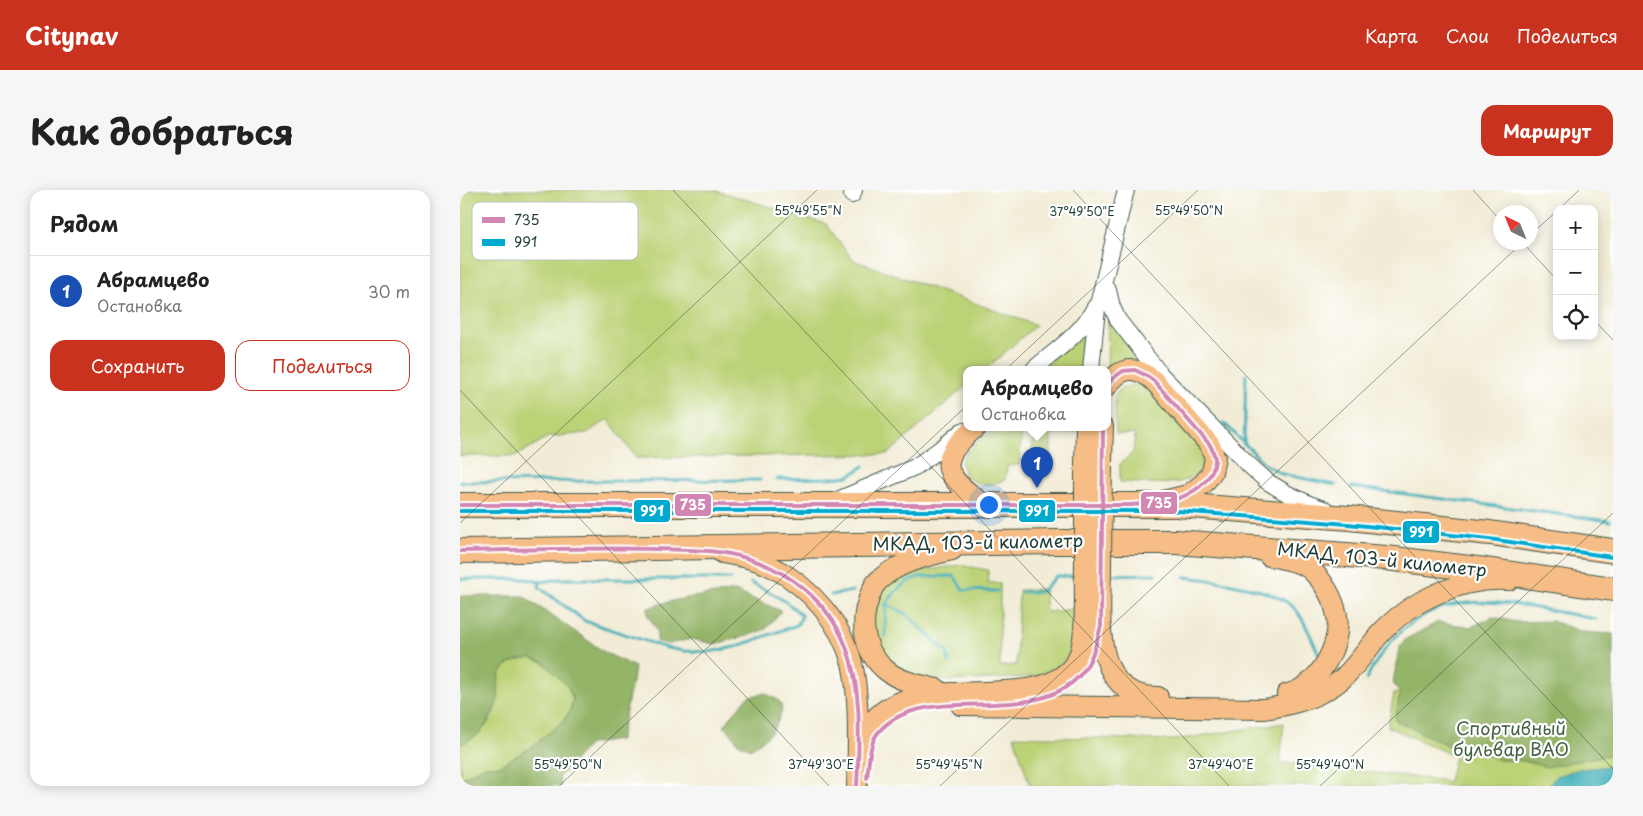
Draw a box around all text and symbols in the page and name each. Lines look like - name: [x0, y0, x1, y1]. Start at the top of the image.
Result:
- text: Citynav: [25, 17, 118, 53]
- text: Карта: [1365, 22, 1418, 49]
- text: Слои: [1446, 22, 1489, 49]
- text: Поделиться: [1517, 22, 1618, 49]
- text: Как добраться: [30, 104, 294, 157]
- button: Маршрут: [1481, 105, 1613, 156]
- text: 55°49'55"N: [774, 201, 842, 219]
- text: 55°49'50"N: [1155, 201, 1223, 219]
- legend: [472, 202, 638, 260]
- text: 37°49'50"E: [1049, 202, 1115, 220]
- north arrow: [1493, 205, 1538, 250]
- map controls: [1553, 205, 1598, 340]
- button: +: [1553, 205, 1598, 250]
- text: Рядом: [50, 207, 118, 239]
- text: 735: [514, 209, 540, 230]
- text: 991: [514, 231, 537, 252]
- button: −: [1553, 250, 1598, 295]
- text: Абрамцево: [97, 265, 209, 293]
- text: 1: [62, 279, 70, 303]
- text: 30 m: [368, 279, 410, 303]
- text: Остановка: [97, 293, 182, 317]
- button: locate: [1553, 295, 1598, 340]
- button: Сохранить: [50, 340, 225, 391]
- button: Поделиться: [235, 340, 410, 391]
- popup: [963, 366, 1111, 431]
- text: Абрамцево: [981, 373, 1093, 401]
- text: Остановка: [981, 401, 1066, 425]
- pin: 1: [1021, 447, 1053, 488]
- line badge: 735: [1140, 491, 1178, 515]
- your location: [976, 492, 1002, 518]
- text: 735: [1146, 492, 1172, 513]
- line badge: 735: [674, 493, 712, 517]
- text: 735: [680, 494, 706, 515]
- line badge: 991: [633, 499, 671, 523]
- line badge: 991: [1018, 499, 1056, 523]
- text: 991: [640, 500, 664, 521]
- text: 991: [1025, 500, 1049, 521]
- line badge: 991: [1402, 520, 1440, 544]
- text: 991: [1409, 521, 1433, 542]
- street label: МКАД, 103-й километр: [873, 526, 1083, 557]
- street label: МКАД, 103-й километр: [1276, 534, 1488, 583]
- park label: Спортивный бульвар ВАО: [1453, 714, 1569, 762]
- text: 55°49'50"N: [534, 755, 602, 773]
- text: 37°49'30"E: [788, 755, 854, 773]
- text: 55°49'45"N: [915, 755, 983, 773]
- text: 37°49'40"E: [1188, 755, 1254, 773]
- text: 55°49'40"N: [1296, 755, 1364, 773]

